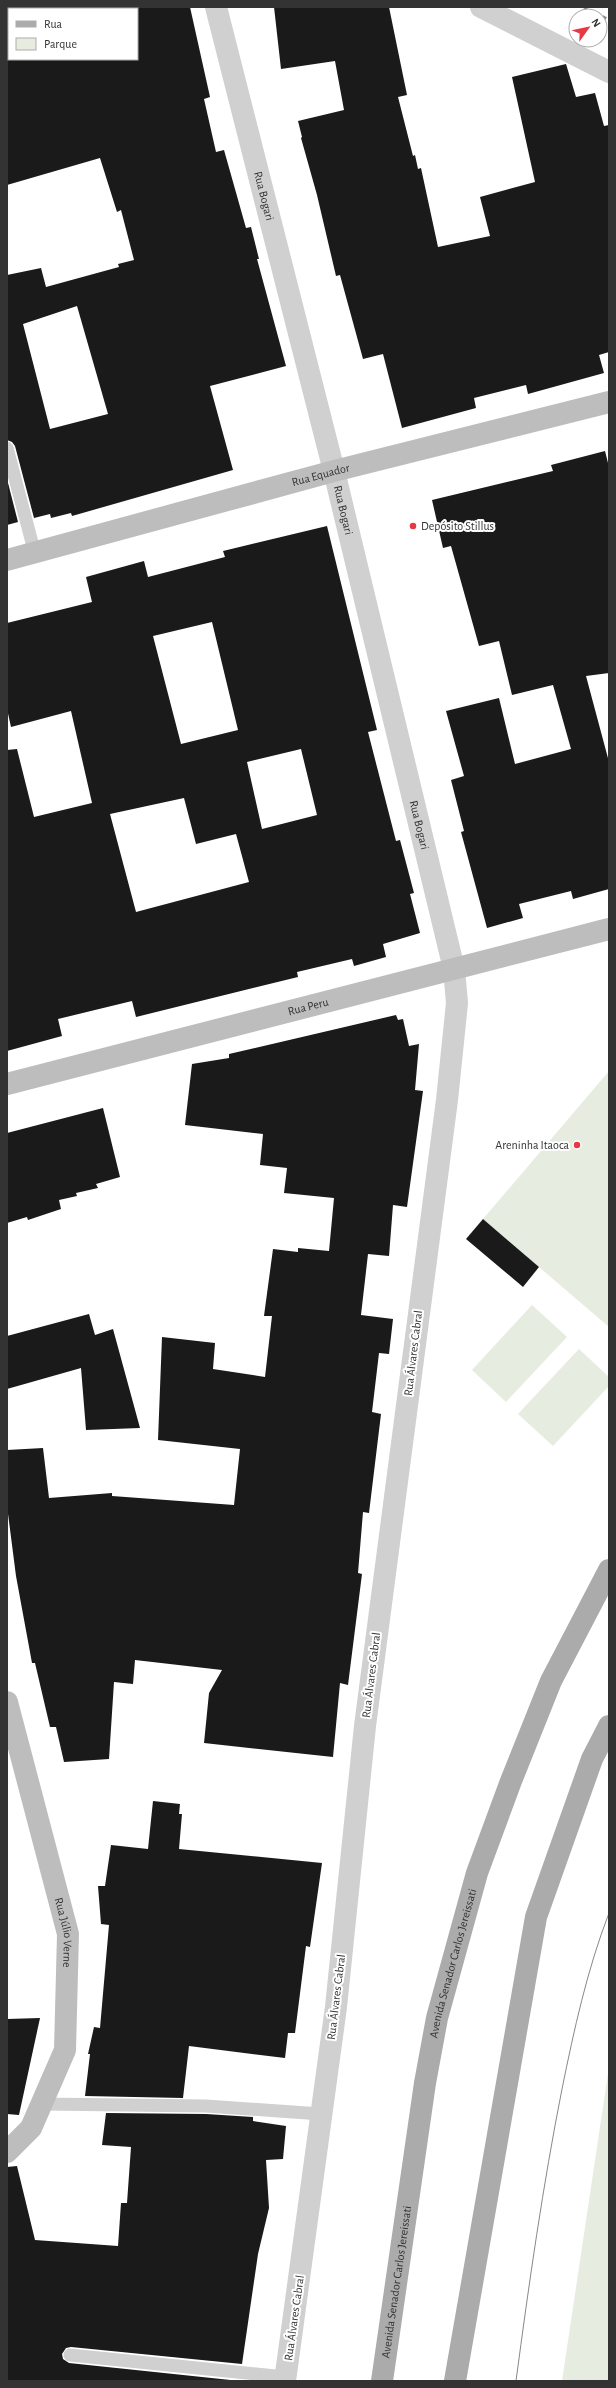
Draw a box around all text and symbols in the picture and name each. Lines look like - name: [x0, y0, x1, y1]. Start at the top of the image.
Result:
- legend: [8, 8, 138, 60]
- north arrow: [568, 8, 608, 48]
- text: N: [589, 17, 603, 29]
- text: Rua: [44, 18, 63, 30]
- text: Parque: [44, 38, 77, 50]
- street label: Rua Bogari: [252, 170, 276, 222]
- street label: Rua Equador: [290, 461, 351, 488]
- street label: Rua Bogari: [332, 484, 355, 536]
- place label: Depósito Stillus: [421, 520, 494, 532]
- marker: Depósito Stillus: [408, 521, 418, 531]
- street label: Rua Bogari: [408, 799, 431, 851]
- street label: Rua Peru: [287, 995, 330, 1017]
- place label: Areninha Itaoca: [495, 1139, 569, 1151]
- marker: Areninha Itaoca: [572, 1140, 582, 1150]
- street label: Rua Álvares Cabral: [401, 1309, 424, 1397]
- street label: Rua Álvares Cabral: [359, 1631, 382, 1719]
- street label: Avenida Senador Carlos Jereissati: [427, 1887, 478, 2039]
- street label: Rua Júlio Verne: [53, 1896, 74, 1968]
- street label: Rua Álvares Cabral: [324, 1953, 347, 2041]
- street label: Avenida Senador Carlos Jereissati: [379, 2205, 413, 2359]
- street label: Rua Álvares Cabral: [281, 2274, 306, 2362]

